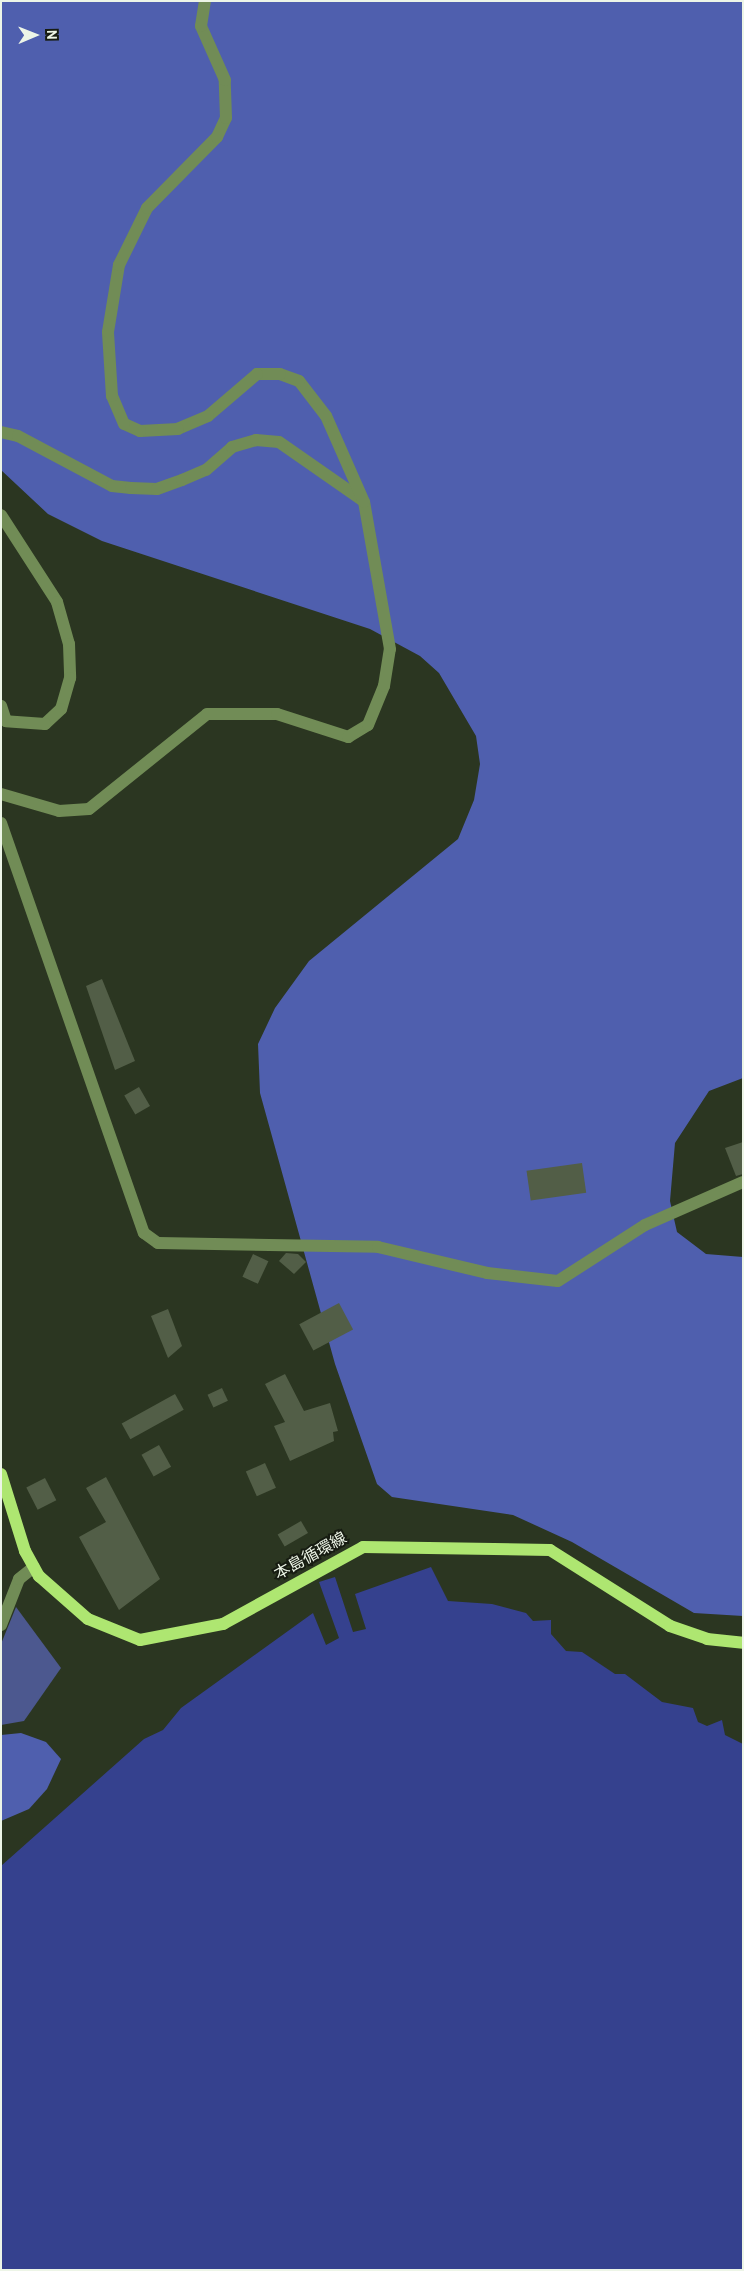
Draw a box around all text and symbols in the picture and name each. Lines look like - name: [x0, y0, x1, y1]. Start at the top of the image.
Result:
- north arrow: [10, 10, 60, 60]
- text: N: [42, 30, 59, 40]
- street label: 本島循環線: [271, 1529, 351, 1585]

